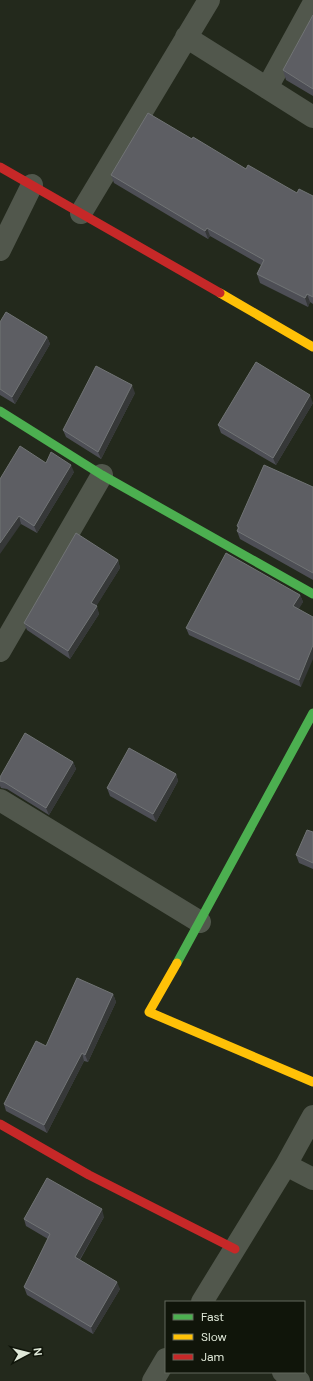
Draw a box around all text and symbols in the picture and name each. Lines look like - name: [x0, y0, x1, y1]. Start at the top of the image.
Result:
- legend: [165, 1301, 305, 1373]
- text: Fast: [201, 1309, 224, 1325]
- text: Slow: [201, 1329, 227, 1345]
- north arrow: [8, 1333, 48, 1373]
- text: N: [30, 1347, 45, 1357]
- text: Jam: [201, 1349, 224, 1365]

